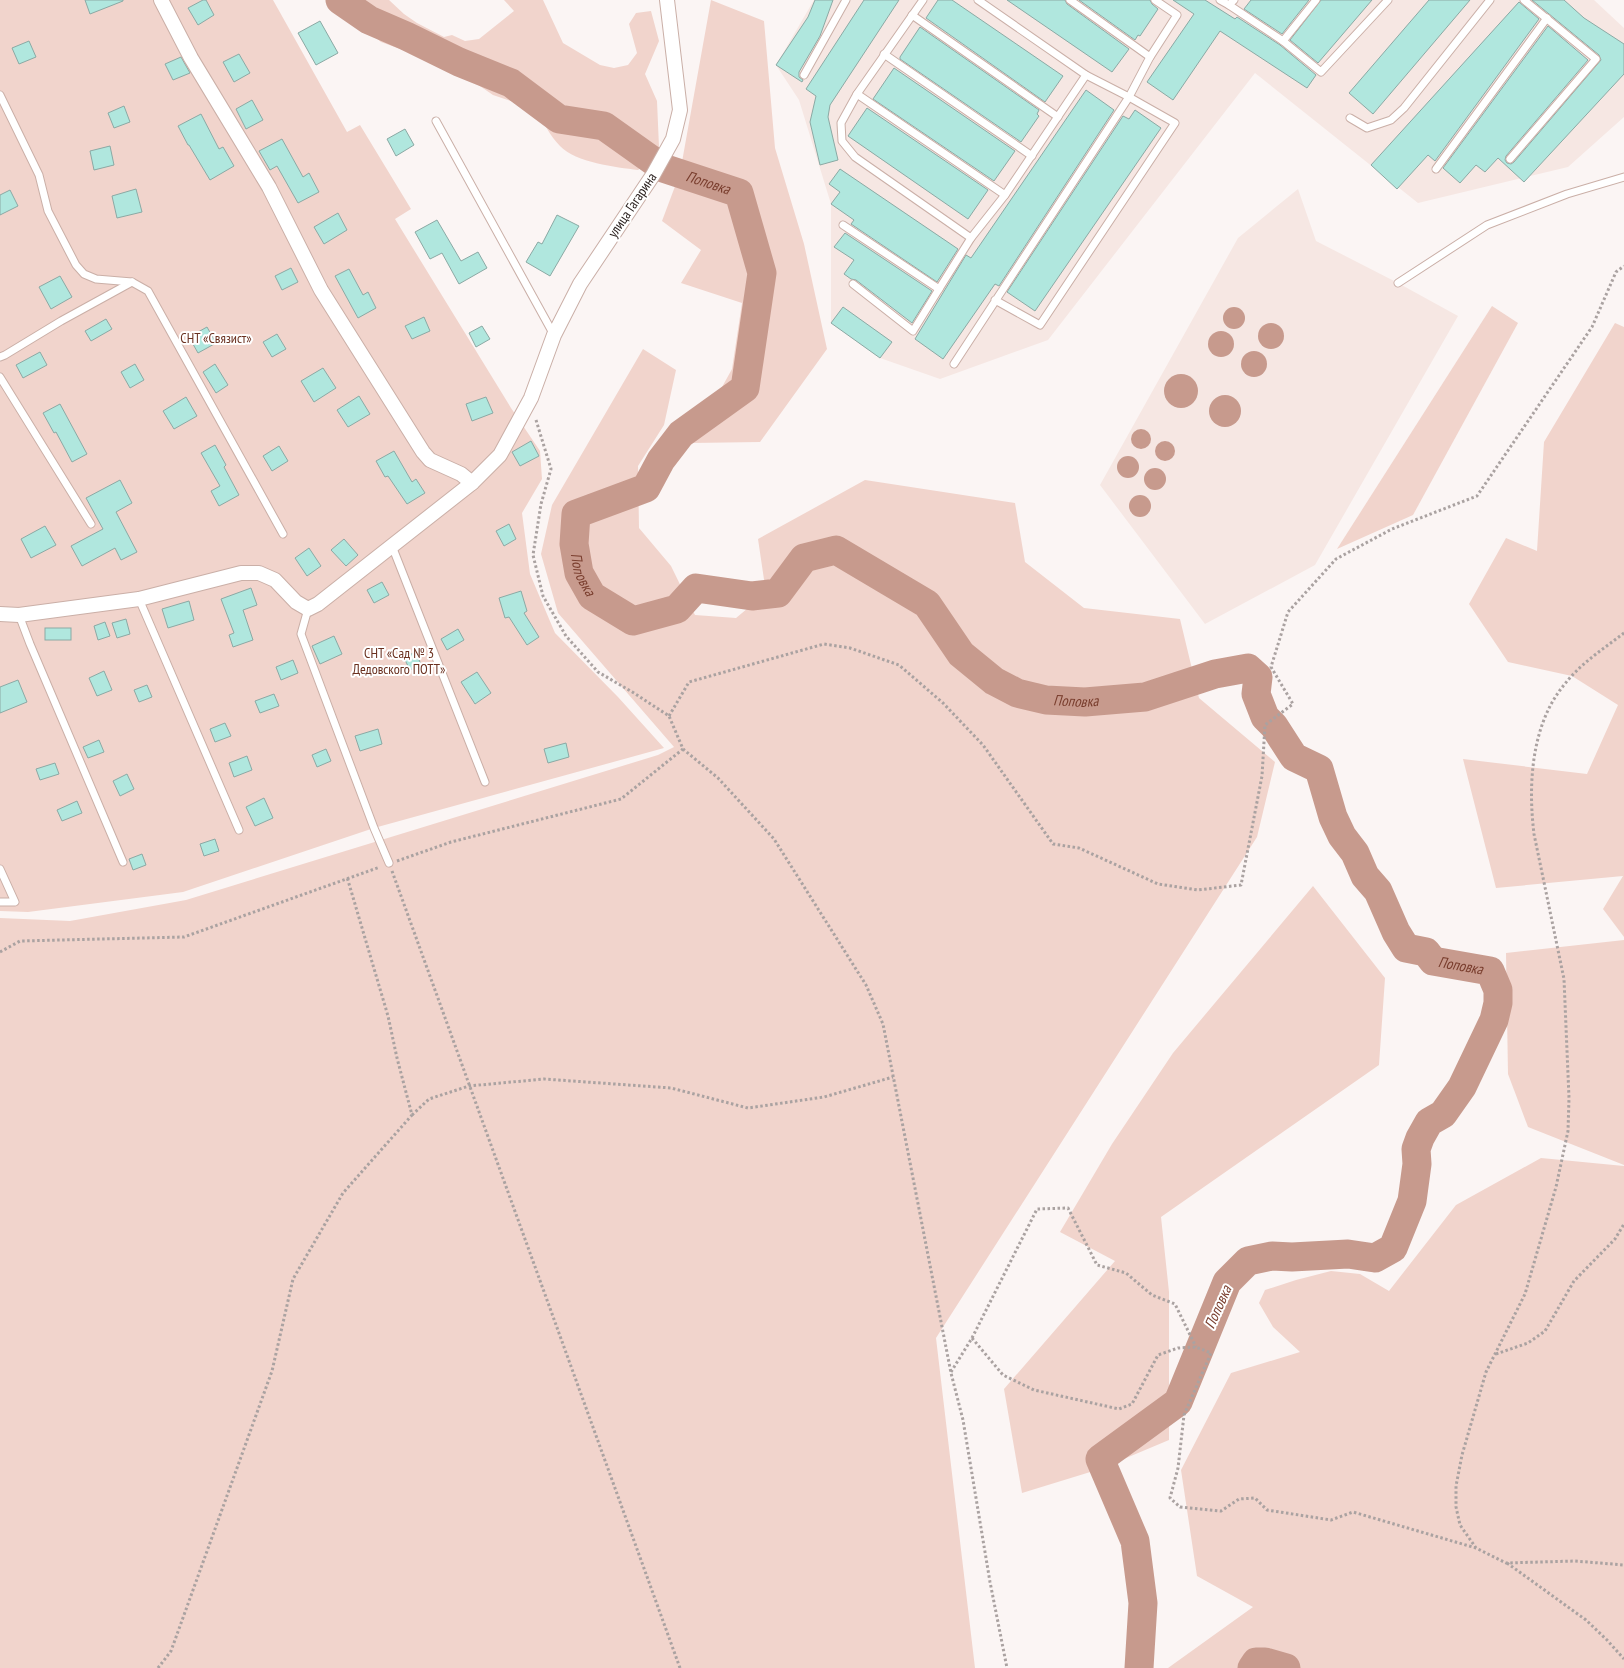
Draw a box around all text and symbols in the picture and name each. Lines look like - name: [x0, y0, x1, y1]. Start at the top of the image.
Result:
- water label: Поповка: [684, 166, 734, 199]
- street label: улица Гагарина: [604, 169, 660, 241]
- park label: СНТ «Связист»: [180, 329, 252, 347]
- water label: Поповка: [567, 551, 600, 600]
- park label: СНТ «Сад № 3 Дедовского ПОТТ»: [353, 644, 445, 678]
- water label: Поповка: [1053, 690, 1100, 711]
- water label: Поповка: [1437, 952, 1486, 979]
- water label: Поповка: [1200, 1281, 1236, 1331]

